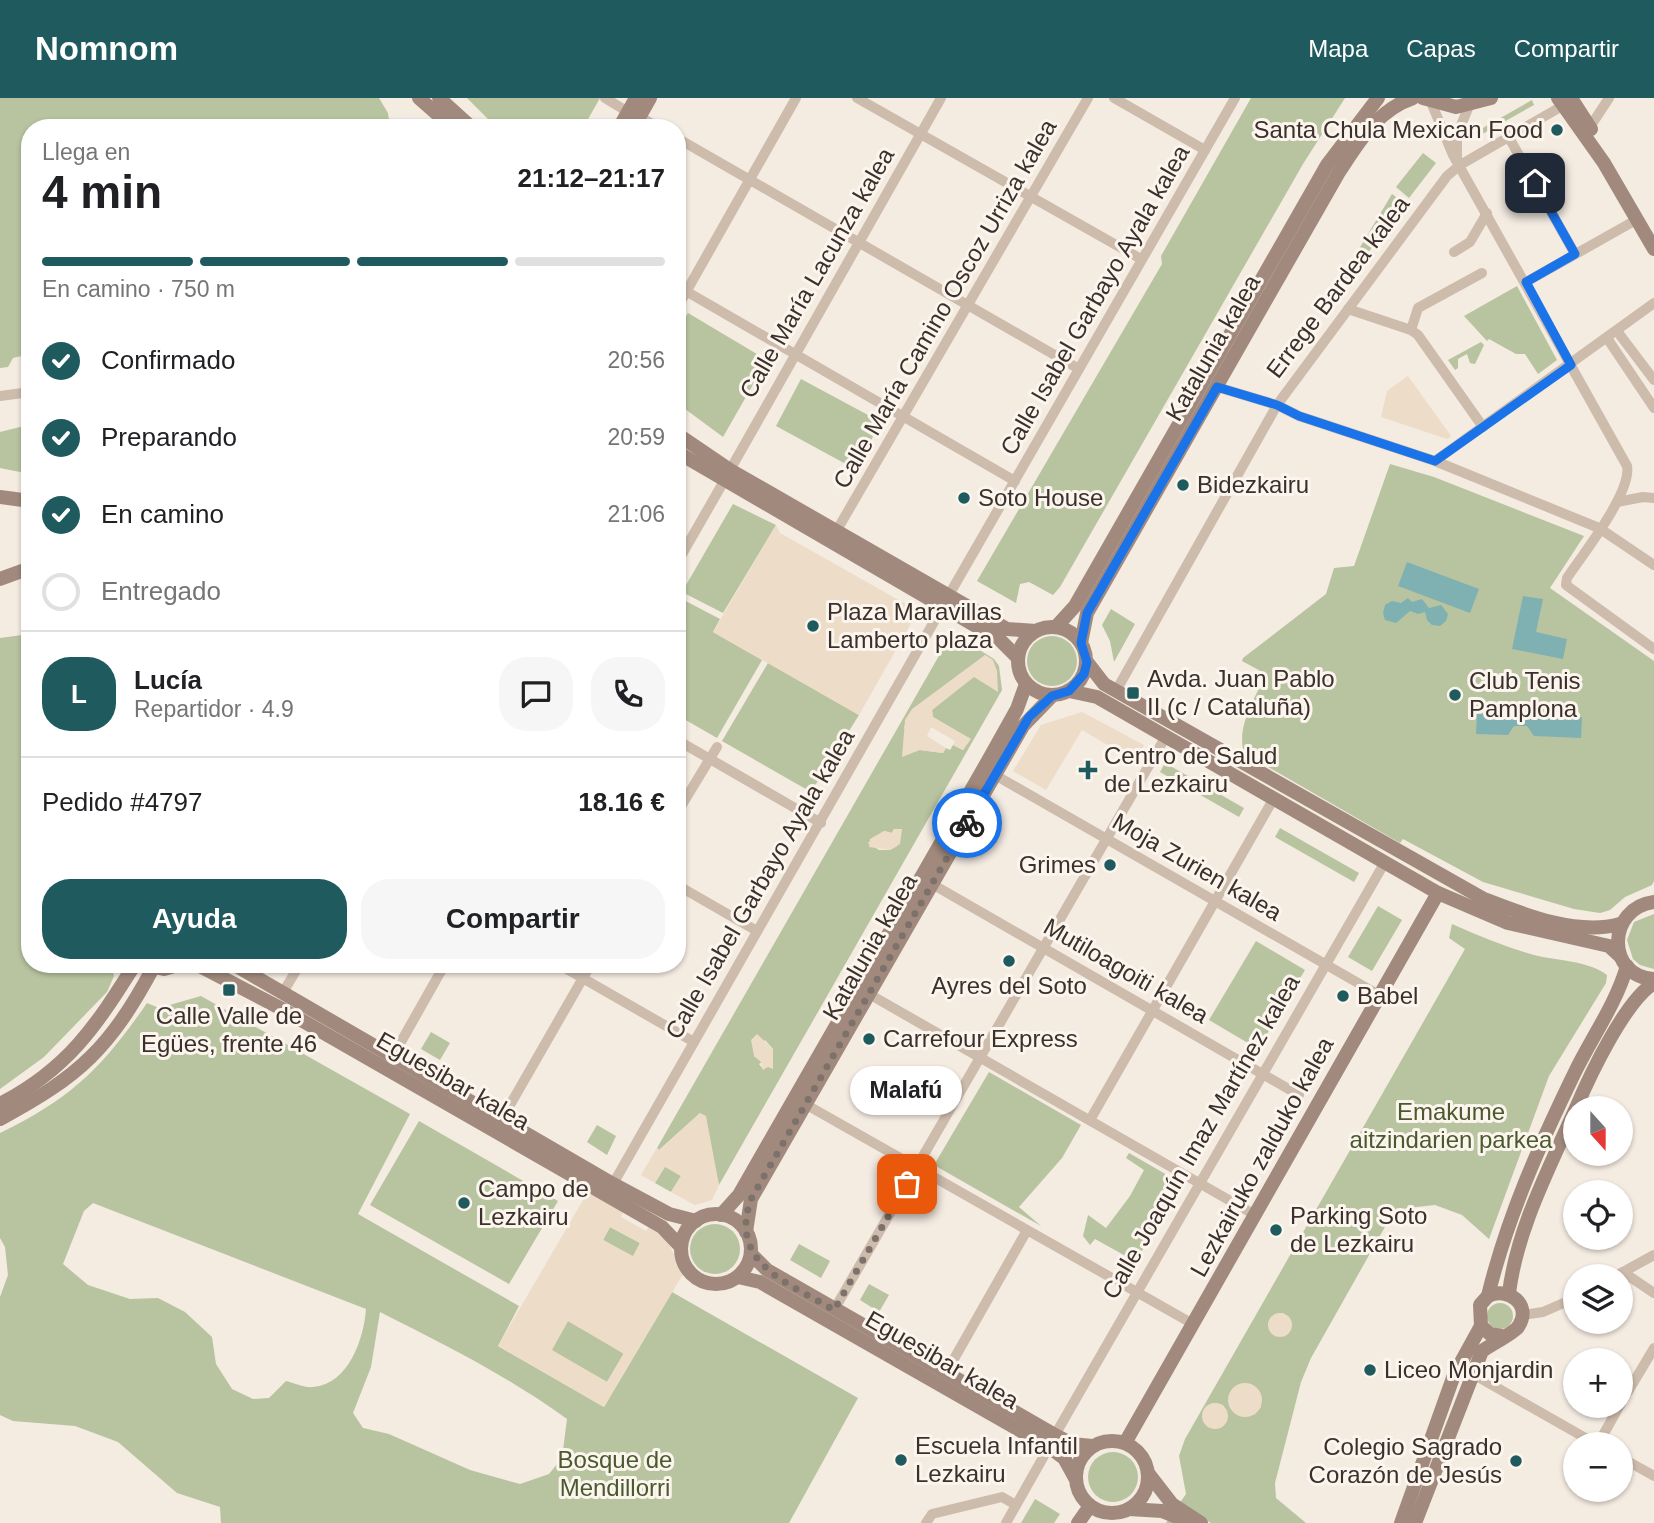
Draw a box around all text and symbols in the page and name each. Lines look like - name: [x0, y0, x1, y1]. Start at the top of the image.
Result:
- text: Nomnom: [35, 30, 178, 67]
- text: Mapa: [1308, 35, 1368, 62]
- text: Capas: [1406, 35, 1476, 62]
- text: Compartir: [1514, 35, 1619, 62]
- street label: Calle María Camino Oscoz Urriza kalea: [828, 114, 1062, 493]
- place label: Santa Chula Mexican Food: [1254, 116, 1543, 143]
- marker: Santa Chula Mexican Food: [1549, 122, 1565, 138]
- text: Llega en: [42, 139, 130, 165]
- street label: Calle Isabel Garbayo Ayala kalea: [995, 140, 1195, 459]
- street label: Calle María Lacunza kalea: [734, 142, 900, 403]
- pin: [1505, 153, 1565, 213]
- text: 21:12–21:17: [518, 163, 665, 193]
- icon: home: [1516, 164, 1554, 202]
- text: 4 min: [42, 166, 162, 218]
- street label: Errege Bardea kalea: [1261, 190, 1415, 383]
- street label: Katalunia kalea: [1160, 269, 1266, 426]
- text: En camino · 750 m: [42, 276, 235, 302]
- icon: check: [42, 342, 80, 380]
- text: Confirmado: [101, 345, 235, 375]
- text: 20:56: [607, 347, 665, 373]
- icon: check: [42, 419, 80, 457]
- text: Preparando: [101, 422, 237, 452]
- text: 20:59: [607, 424, 665, 450]
- place label: Bidezkairu: [1197, 471, 1309, 498]
- marker: Bidezkairu: [1175, 477, 1191, 493]
- place label: Soto House: [978, 484, 1103, 511]
- marker: Soto House: [956, 490, 972, 506]
- icon: check: [42, 496, 80, 534]
- text: En camino: [101, 499, 224, 529]
- text: 21:06: [607, 501, 665, 527]
- text: Entregado: [101, 576, 221, 606]
- place label: Plaza Maravillas Lamberto plaza: [827, 598, 1002, 653]
- marker: Plaza Maravillas Lamberto plaza: [805, 618, 821, 634]
- button: chat: [499, 657, 573, 731]
- button: phone: [591, 657, 665, 731]
- text: Lucía: [134, 665, 202, 695]
- place label: Avda. Juan Pablo II (c / Cataluña): [1147, 665, 1335, 720]
- place label: Club Tenis Pamplona: [1469, 667, 1581, 722]
- text: L: [71, 679, 87, 709]
- marker: Avda. Juan Pablo II (c / Cataluña): [1125, 685, 1141, 701]
- marker: Club Tenis Pamplona: [1447, 687, 1463, 703]
- text: Repartidor · 4.9: [134, 696, 294, 722]
- street label: Calle Isabel Garbayo Ayala kalea: [660, 724, 860, 1043]
- place label: Centro de Salud de Lezkairu: [1104, 742, 1277, 797]
- marker: Centro de Salud de Lezkairu: [1078, 760, 1098, 780]
- text: Pedido #4797: [42, 787, 202, 817]
- text: 18.16 €: [578, 787, 665, 817]
- courier: [932, 788, 1002, 858]
- icon: bike: [948, 804, 986, 842]
- street label: Moja Zurien kalea: [1108, 807, 1287, 926]
- place label: Grimes: [1019, 851, 1096, 878]
- marker: Grimes: [1102, 857, 1118, 873]
- street label: Katalunia kalea: [817, 868, 923, 1025]
- button: Ayuda: [42, 879, 347, 959]
- button: Compartir: [361, 879, 665, 959]
- street label: Mutiloagoiti kalea: [1039, 913, 1214, 1029]
- marker: Ayres del Soto: [1001, 953, 1017, 969]
- street label: Calle Joaquín Imaz Martínez kalea: [1096, 969, 1305, 1304]
- place label: Ayres del Soto: [931, 972, 1087, 999]
- marker: Calle Valle de Egües, frente 46: [221, 982, 237, 998]
- place label: Babel: [1357, 982, 1418, 1009]
- marker: Babel: [1335, 988, 1351, 1004]
- place label: Calle Valle de Egües, frente 46: [141, 1002, 317, 1057]
- place label: Carrefour Express: [883, 1025, 1078, 1052]
- street label: Eguesibar kalea: [372, 1026, 535, 1136]
- marker: Carrefour Express: [861, 1031, 877, 1047]
- street label: Lezkairuko zalduko kalea: [1184, 1032, 1339, 1281]
- callout: Malafú: [851, 1065, 963, 1114]
- text: Malafú: [870, 1077, 942, 1103]
- north arrow: [1563, 1096, 1633, 1166]
- map controls: [1563, 1096, 1633, 1502]
- park label: Emakume aitzindarien parkea: [1350, 1098, 1553, 1153]
- pin: [877, 1154, 937, 1214]
- icon: bag: [888, 1165, 926, 1203]
- place label: Campo de Lezkairu: [478, 1175, 589, 1230]
- button: locate: [1563, 1180, 1633, 1250]
- marker: Campo de Lezkairu: [456, 1195, 472, 1211]
- place label: Parking Soto de Lezkairu: [1290, 1202, 1427, 1257]
- marker: Parking Soto de Lezkairu: [1268, 1222, 1284, 1238]
- button: layers: [1563, 1264, 1633, 1334]
- street label: Eguesibar kalea: [861, 1305, 1024, 1415]
- button: +: [1563, 1348, 1633, 1418]
- place label: Liceo Monjardin: [1384, 1356, 1553, 1383]
- marker: Liceo Monjardin: [1362, 1362, 1378, 1378]
- place label: Escuela Infantil Lezkairu: [915, 1432, 1078, 1487]
- button: −: [1563, 1432, 1633, 1502]
- place label: Colegio Sagrado Corazón de Jesús: [1309, 1433, 1502, 1488]
- park label: Bosque de Mendillorri: [558, 1446, 672, 1501]
- marker: Escuela Infantil Lezkairu: [893, 1452, 909, 1468]
- marker: Colegio Sagrado Corazón de Jesús: [1508, 1453, 1524, 1469]

